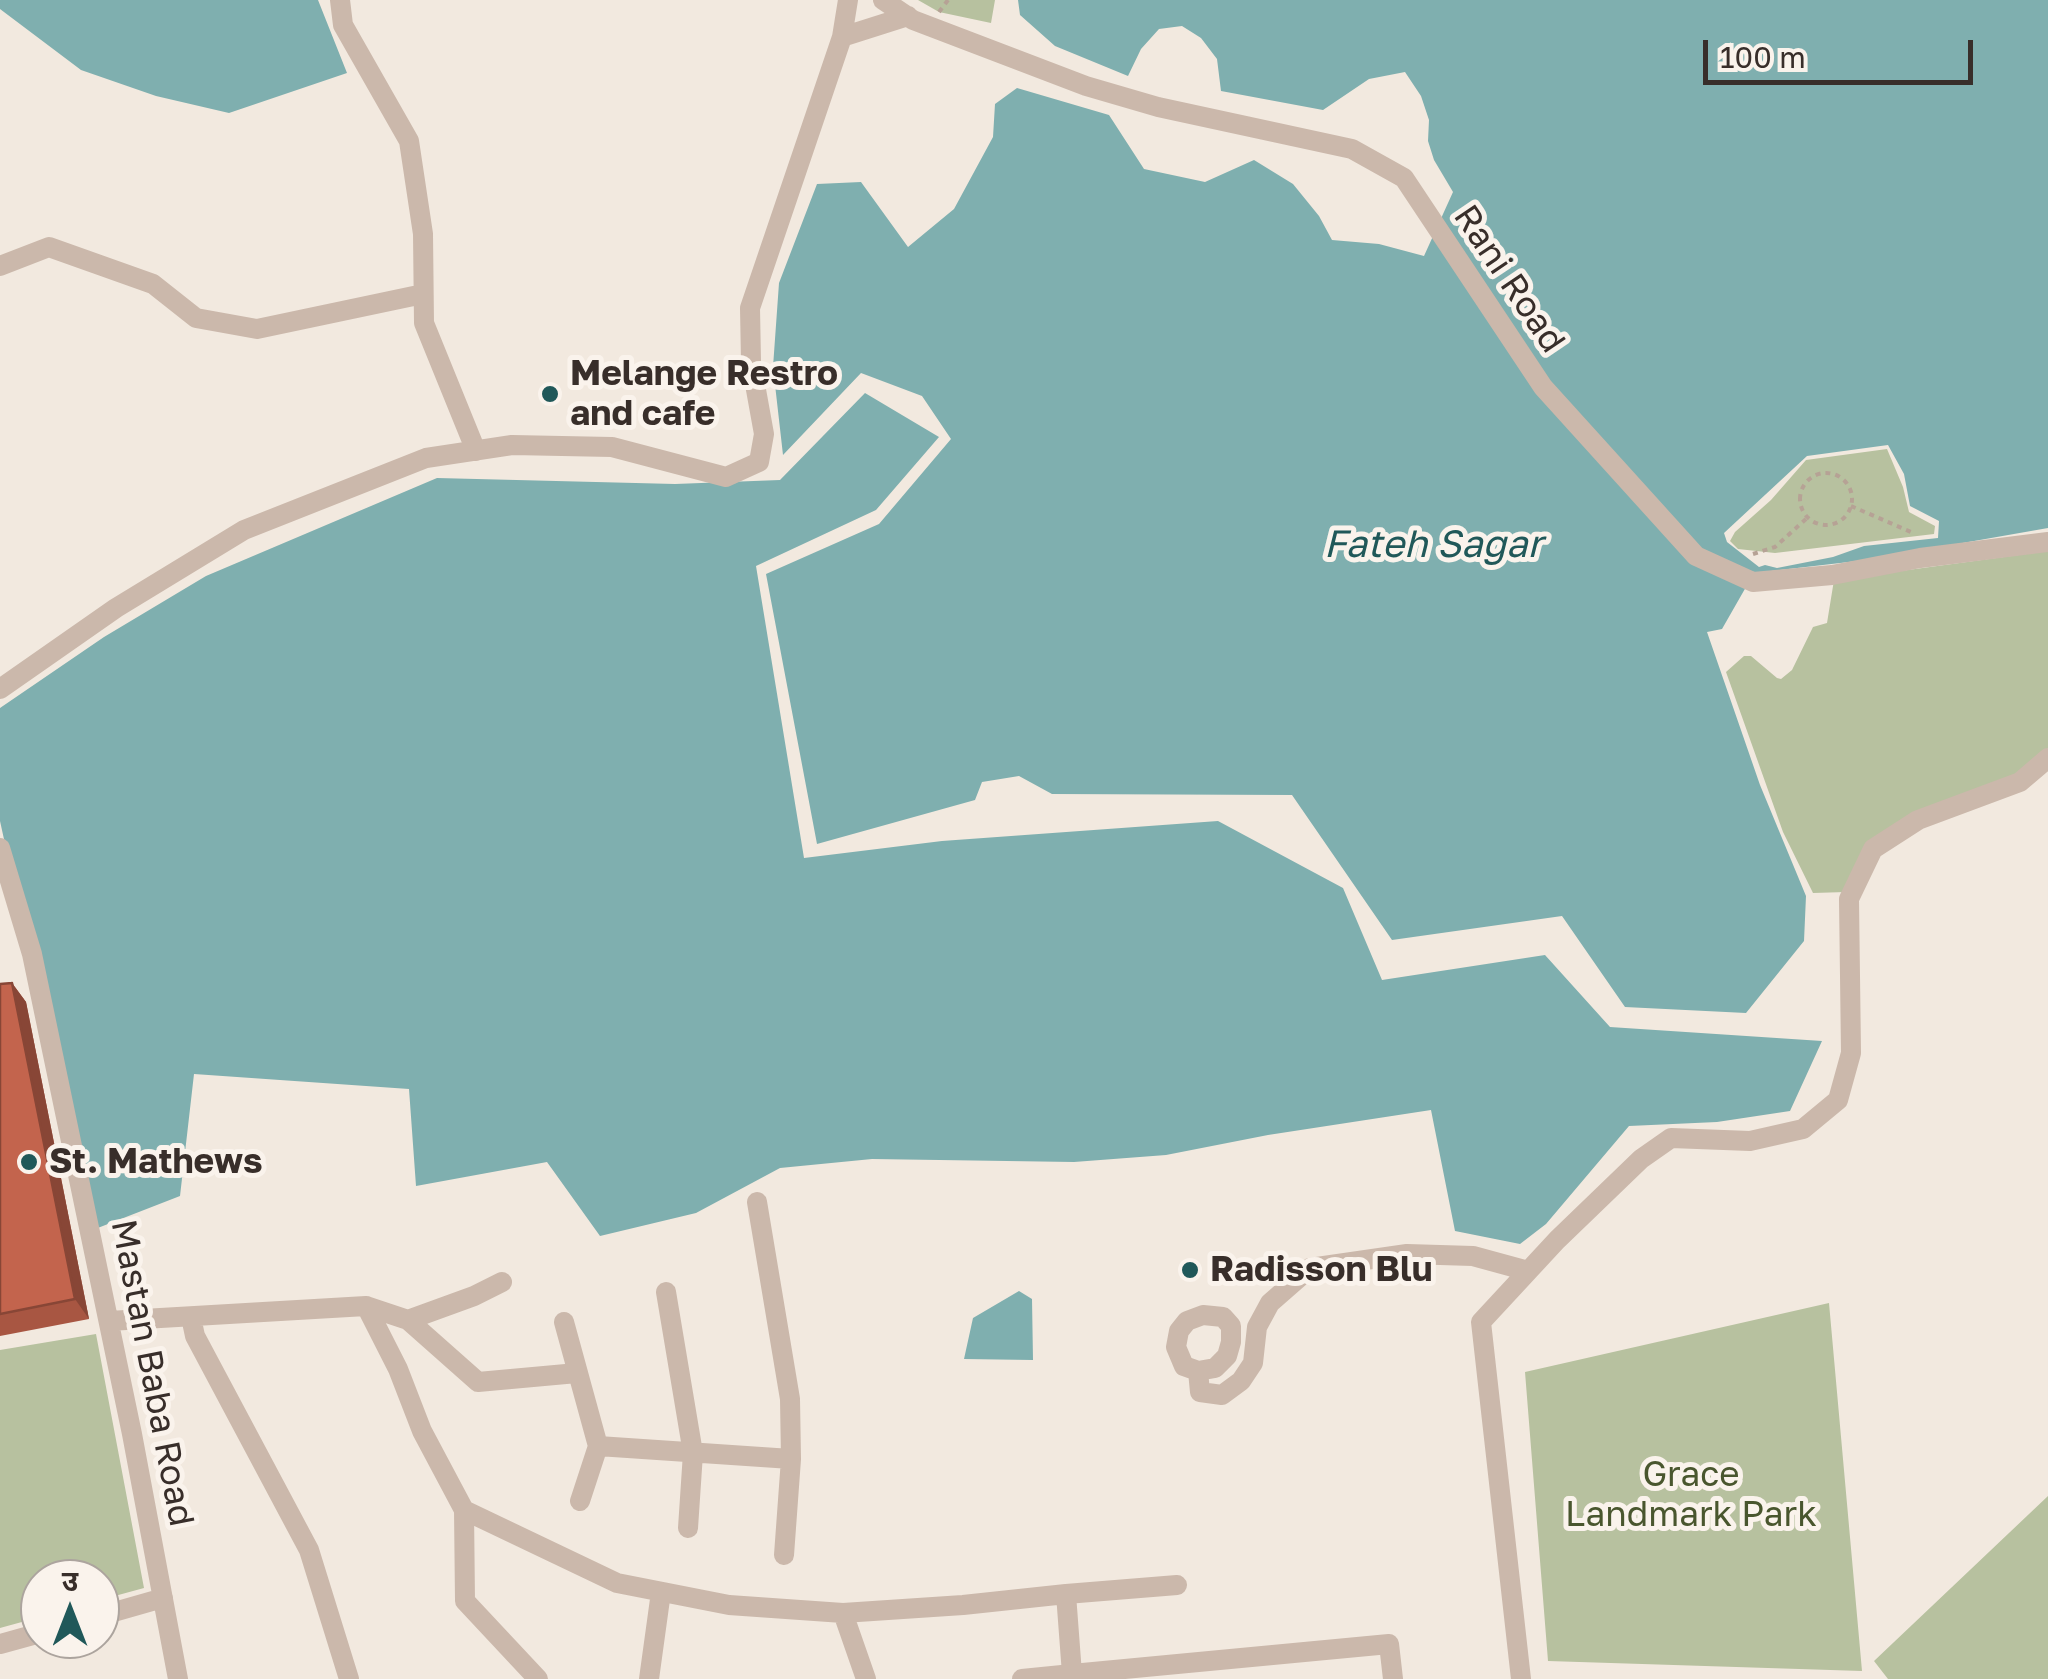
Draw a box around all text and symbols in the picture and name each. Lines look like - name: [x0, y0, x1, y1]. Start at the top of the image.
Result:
- scale bar: [1708, 20, 1978, 82]
- text: 100 m: [1720, 39, 1806, 75]
- street label: Rani Road: [1444, 197, 1574, 361]
- place label: Melange Restro and cafe: [570, 353, 838, 435]
- marker: Melange Restro and cafe: [539, 383, 561, 405]
- water label: Fateh Sagar: [1324, 522, 1542, 568]
- place label: St. Mathews: [49, 1141, 263, 1183]
- marker: St. Mathews: [18, 1151, 40, 1173]
- street label: Mastan Baba Road: [102, 1216, 202, 1530]
- place label: Radisson Blu: [1210, 1249, 1433, 1291]
- marker: Radisson Blu: [1179, 1259, 1201, 1281]
- park label: Grace Landmark Park: [1565, 1454, 1817, 1536]
- north arrow: [20, 1559, 120, 1659]
- text: उ: [62, 1564, 78, 1597]

